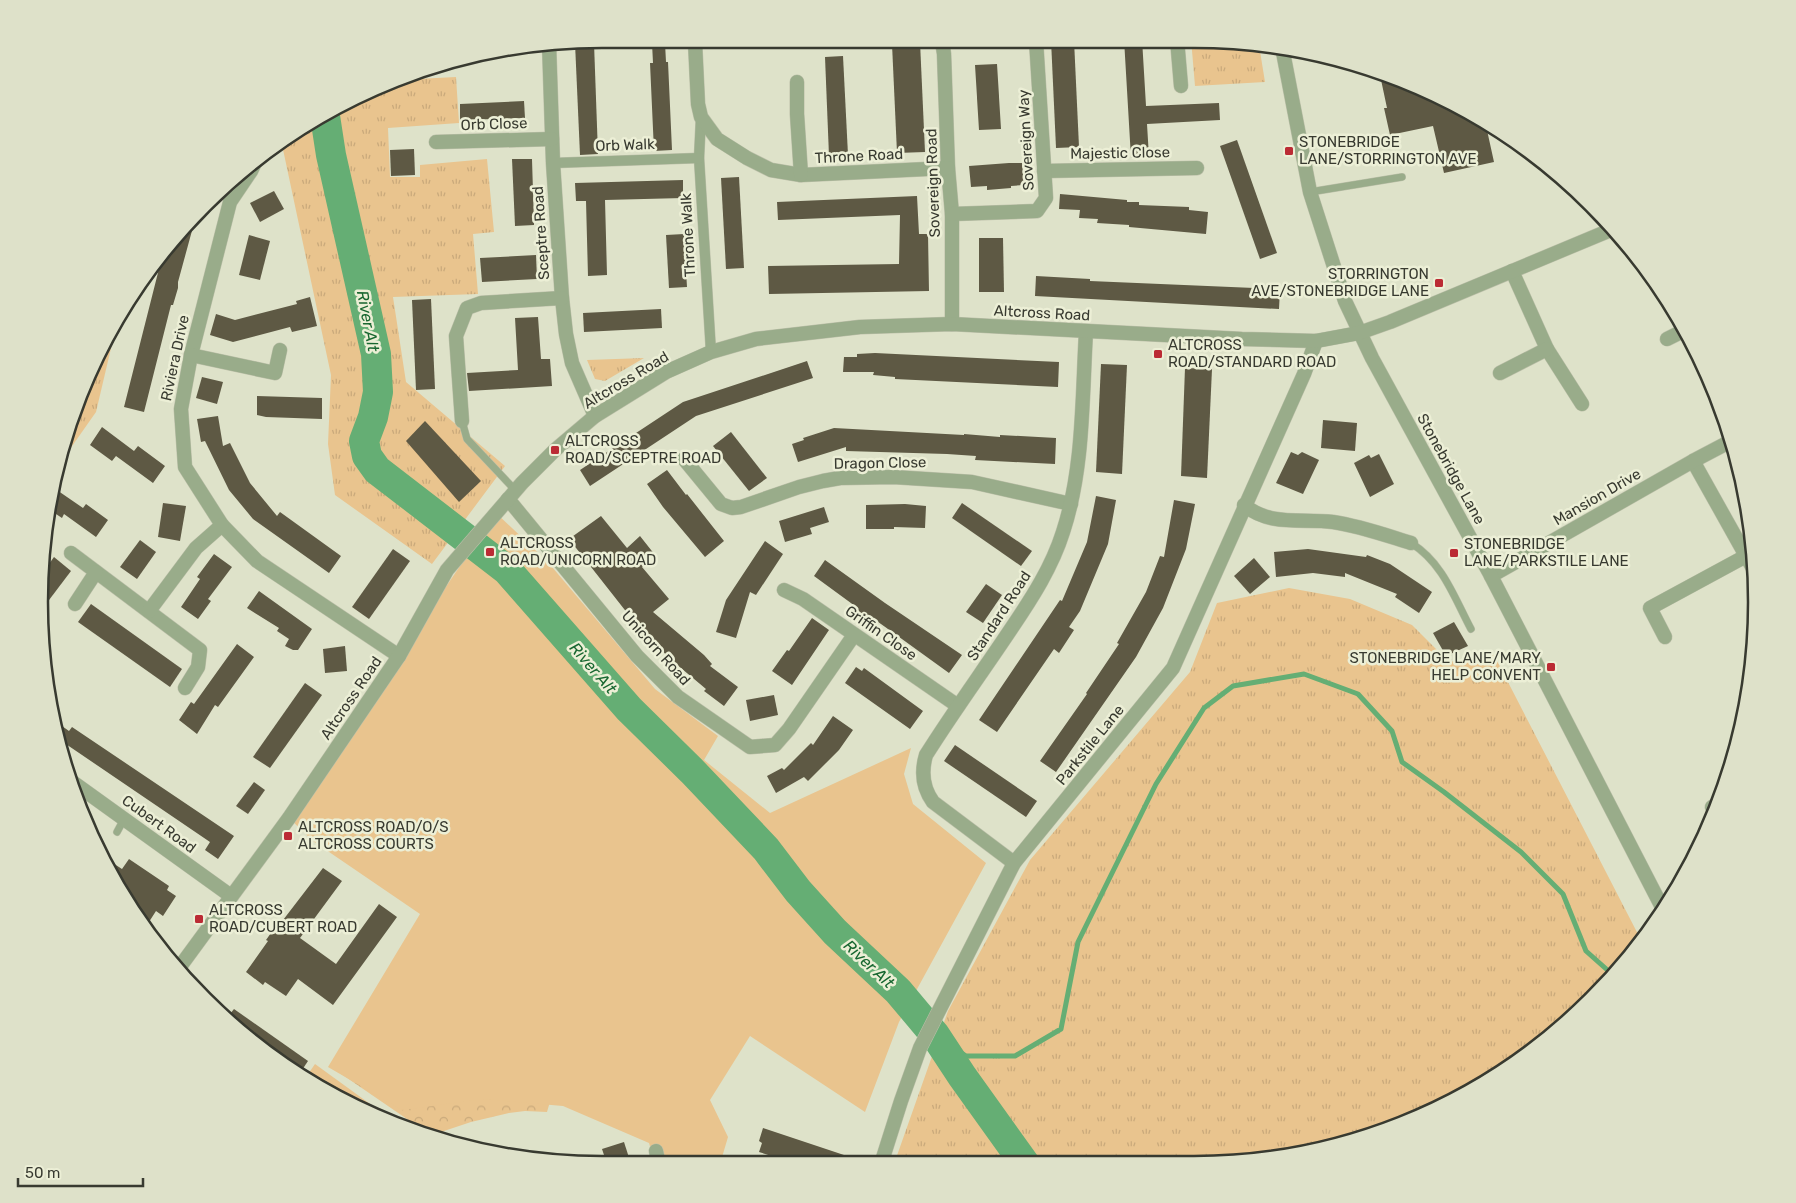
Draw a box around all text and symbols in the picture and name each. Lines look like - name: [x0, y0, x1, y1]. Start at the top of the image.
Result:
- street label: Sovereign Way: [1014, 89, 1038, 191]
- street label: Orb Close: [460, 114, 528, 134]
- street label: Sovereign Road: [922, 128, 944, 238]
- place label: STONEBRIDGE LANE/STORRINGTON AVE: [1299, 133, 1477, 168]
- street label: Orb Walk: [595, 135, 655, 155]
- street label: Majestic Close: [1070, 143, 1170, 163]
- street label: Throne Road: [814, 145, 904, 167]
- marker: STONEBRIDGE LANE/STORRINGTON AVE: [1283, 145, 1295, 157]
- street label: Sceptre Road: [529, 186, 553, 280]
- street label: Throne Walk: [677, 192, 699, 277]
- place label: STORRINGTON AVE/STONEBRIDGE LANE: [1251, 265, 1429, 300]
- marker: STORRINGTON AVE/STONEBRIDGE LANE: [1433, 277, 1445, 289]
- water label: River Alt: [353, 289, 383, 354]
- street label: Altcross Road: [993, 301, 1091, 325]
- street label: Riviera Drive: [157, 313, 193, 403]
- place label: ALTCROSS ROAD/STANDARD ROAD: [1168, 336, 1336, 371]
- street label: Altcross Road: [580, 347, 672, 413]
- marker: ALTCROSS ROAD/STANDARD ROAD: [1152, 348, 1164, 360]
- street label: Stonebridge Lane: [1413, 411, 1489, 527]
- place label: ALTCROSS ROAD/SCEPTRE ROAD: [565, 432, 721, 467]
- marker: ALTCROSS ROAD/SCEPTRE ROAD: [549, 444, 561, 456]
- street label: Dragon Close: [833, 453, 927, 473]
- street label: Mansion Drive: [1550, 465, 1644, 529]
- place label: ALTCROSS ROAD/UNICORN ROAD: [500, 534, 656, 569]
- place label: STONEBRIDGE LANE/PARKSTILE LANE: [1464, 535, 1629, 570]
- marker: ALTCROSS ROAD/UNICORN ROAD: [484, 546, 496, 558]
- marker: STONEBRIDGE LANE/PARKSTILE LANE: [1448, 547, 1460, 559]
- street label: Standard Road: [963, 568, 1035, 664]
- street label: Griffin Close: [842, 602, 920, 664]
- street label: Unicorn Road: [618, 607, 694, 689]
- water label: River Alt: [565, 638, 621, 698]
- place label: STONEBRIDGE LANE/MARY HELP CONVENT: [1350, 649, 1541, 684]
- street label: Altcross Road: [317, 653, 385, 743]
- marker: STONEBRIDGE LANE/MARY HELP CONVENT: [1545, 661, 1557, 673]
- street label: Parkstile Lane: [1052, 701, 1128, 789]
- street label: Cubert Road: [118, 791, 200, 857]
- place label: ALTCROSS ROAD/O/S ALTCROSS COURTS: [298, 818, 448, 853]
- marker: ALTCROSS ROAD/O/S ALTCROSS COURTS: [282, 830, 294, 842]
- place label: ALTCROSS ROAD/CUBERT ROAD: [209, 901, 357, 936]
- marker: ALTCROSS ROAD/CUBERT ROAD: [193, 913, 205, 925]
- water label: River Alt: [840, 936, 899, 993]
- scale bar: [18, 1156, 142, 1188]
- text: 50 m: [25, 1164, 60, 1182]

